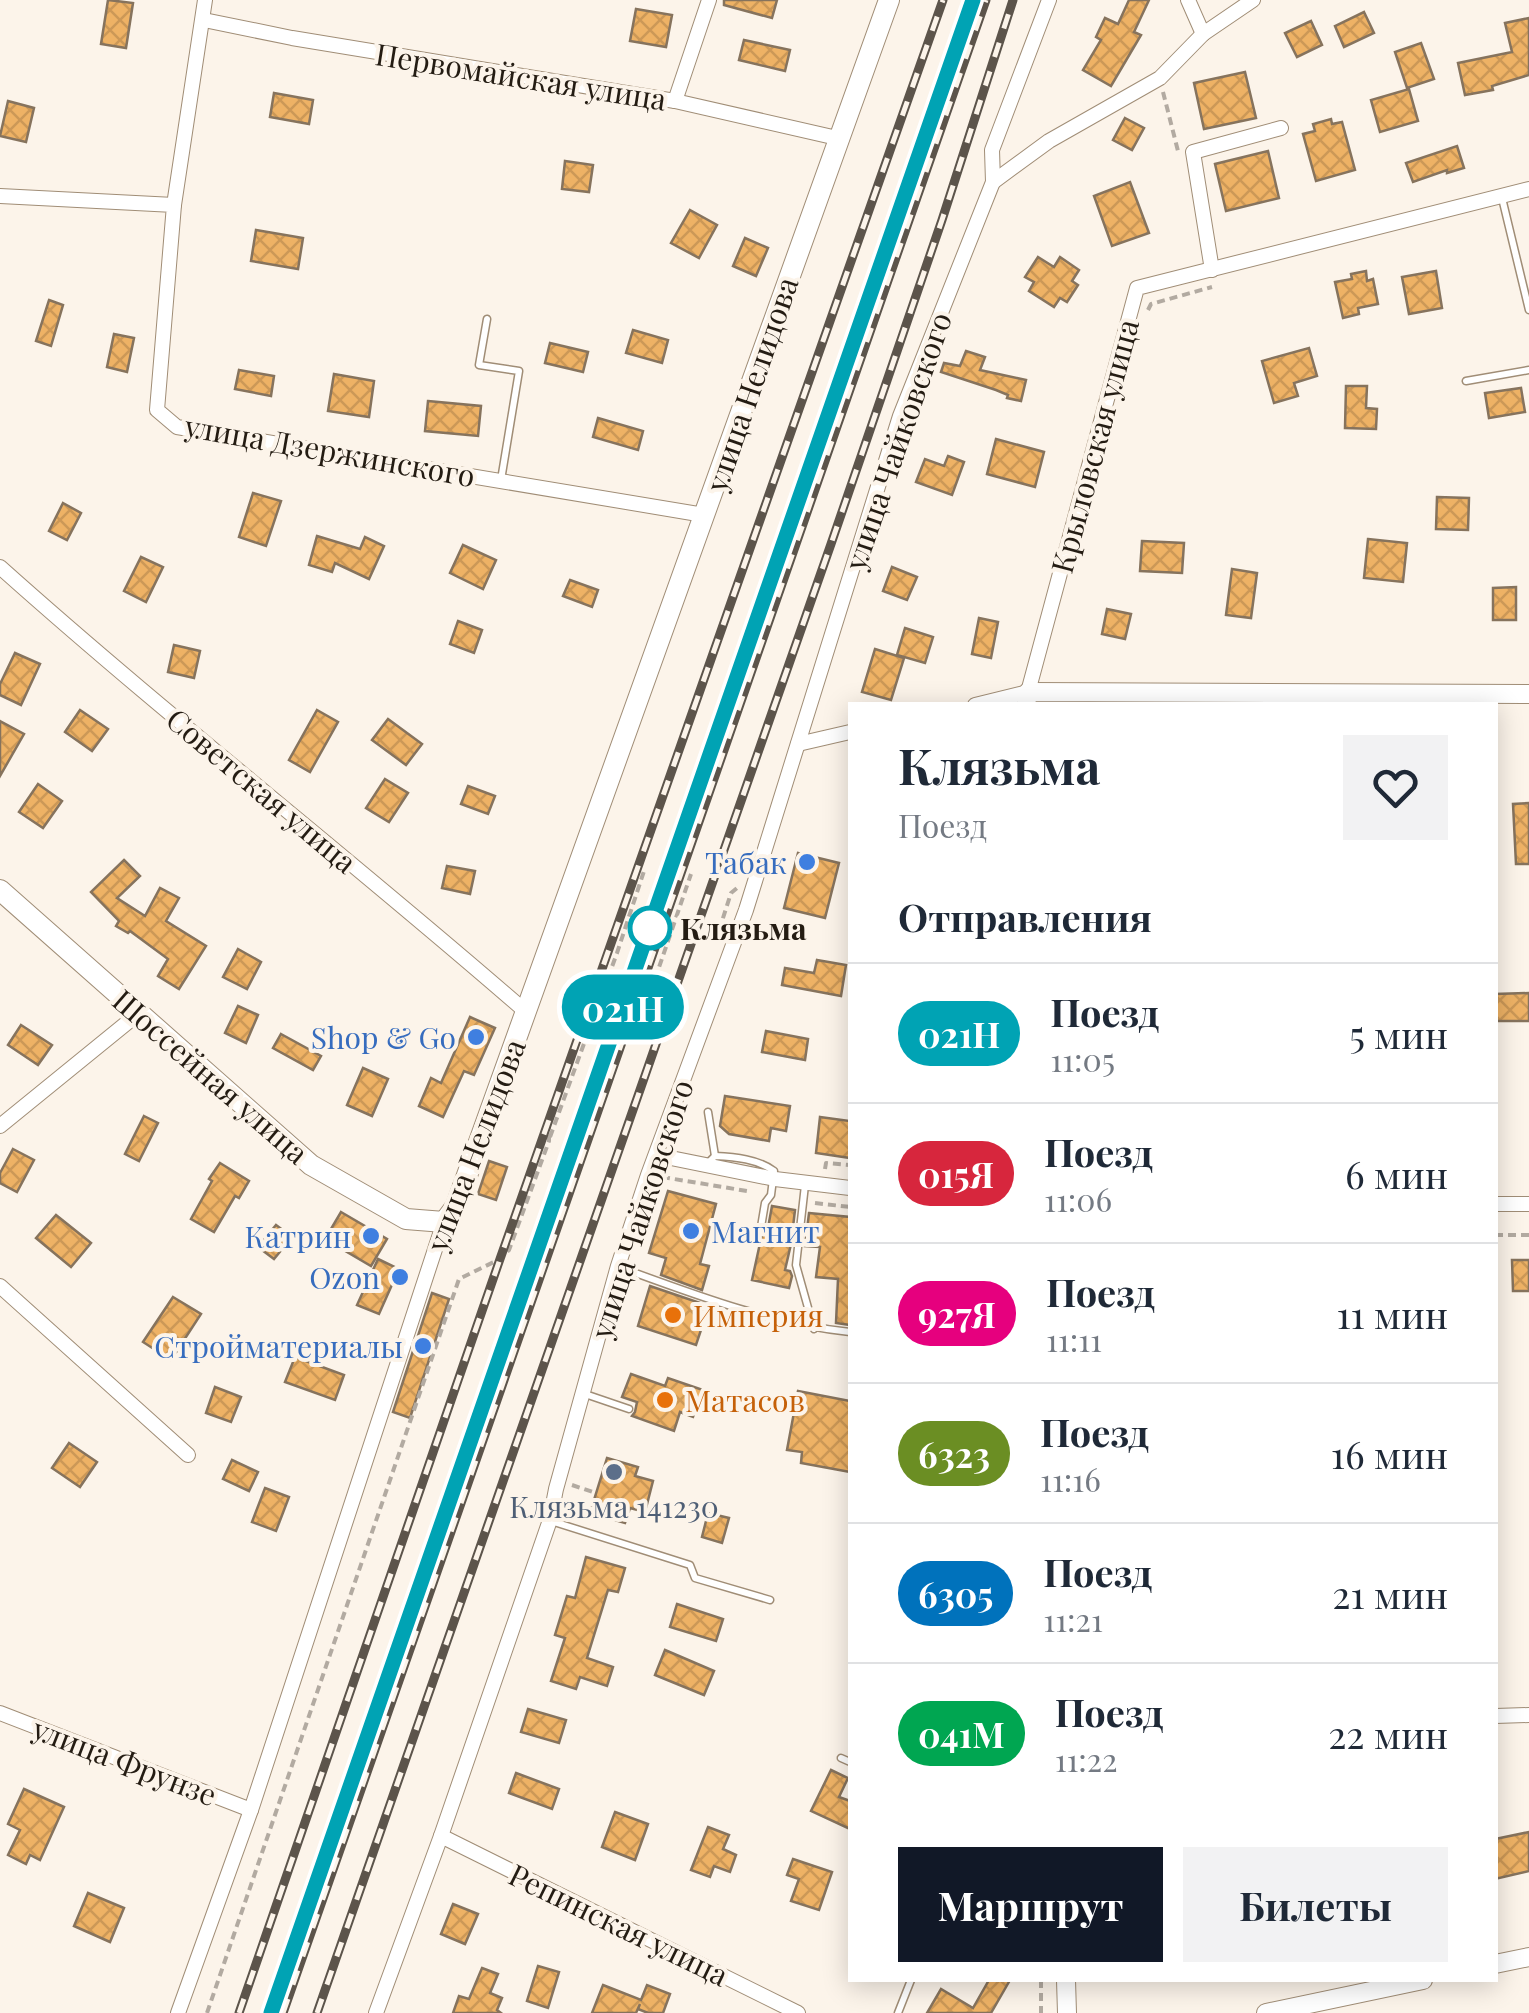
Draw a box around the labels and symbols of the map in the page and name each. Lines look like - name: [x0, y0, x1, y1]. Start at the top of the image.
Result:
- street label: Первомайская улица: [373, 33, 669, 119]
- street label: улица Нелидова: [695, 271, 806, 497]
- street label: улица Чайковского: [834, 307, 960, 576]
- street label: Крыловская улица: [1041, 315, 1147, 577]
- street label: улица Дзержинского: [181, 405, 478, 495]
- street label: Советская улица: [159, 699, 365, 881]
- place label: Табак: [705, 842, 787, 882]
- marker: Табак: [796, 851, 818, 873]
- marker: Клязьма: [629, 907, 671, 949]
- place label: Клязьма: [680, 908, 807, 948]
- line badge: 021Н: [553, 974, 693, 1040]
- street label: Шоссейная улица: [105, 980, 317, 1172]
- place label: Shop & Go: [311, 1017, 456, 1057]
- marker: Shop & Go: [465, 1026, 487, 1048]
- street label: улица Нелидова: [416, 1033, 534, 1258]
- street label: улица Чайковского: [580, 1074, 702, 1344]
- place label: Магнит: [711, 1211, 820, 1251]
- place label: Катрин: [245, 1216, 351, 1256]
- marker: Магнит: [680, 1220, 702, 1242]
- marker: Катрин: [360, 1225, 382, 1247]
- place label: Ozon: [309, 1257, 380, 1297]
- marker: Ozon: [389, 1266, 411, 1288]
- place label: Империя: [693, 1295, 823, 1335]
- marker: Империя: [662, 1304, 684, 1326]
- place label: Стройматериалы: [154, 1326, 403, 1366]
- marker: Стройматериалы: [412, 1335, 434, 1357]
- place label: Матасов: [685, 1380, 805, 1420]
- marker: Матасов: [654, 1389, 676, 1411]
- marker: Клязьма 141230: [603, 1461, 625, 1483]
- place label: Клязьма 141230: [509, 1486, 719, 1526]
- street label: улица Фрунзе: [27, 1707, 223, 1814]
- street label: Репинская улица: [503, 1854, 735, 1994]

